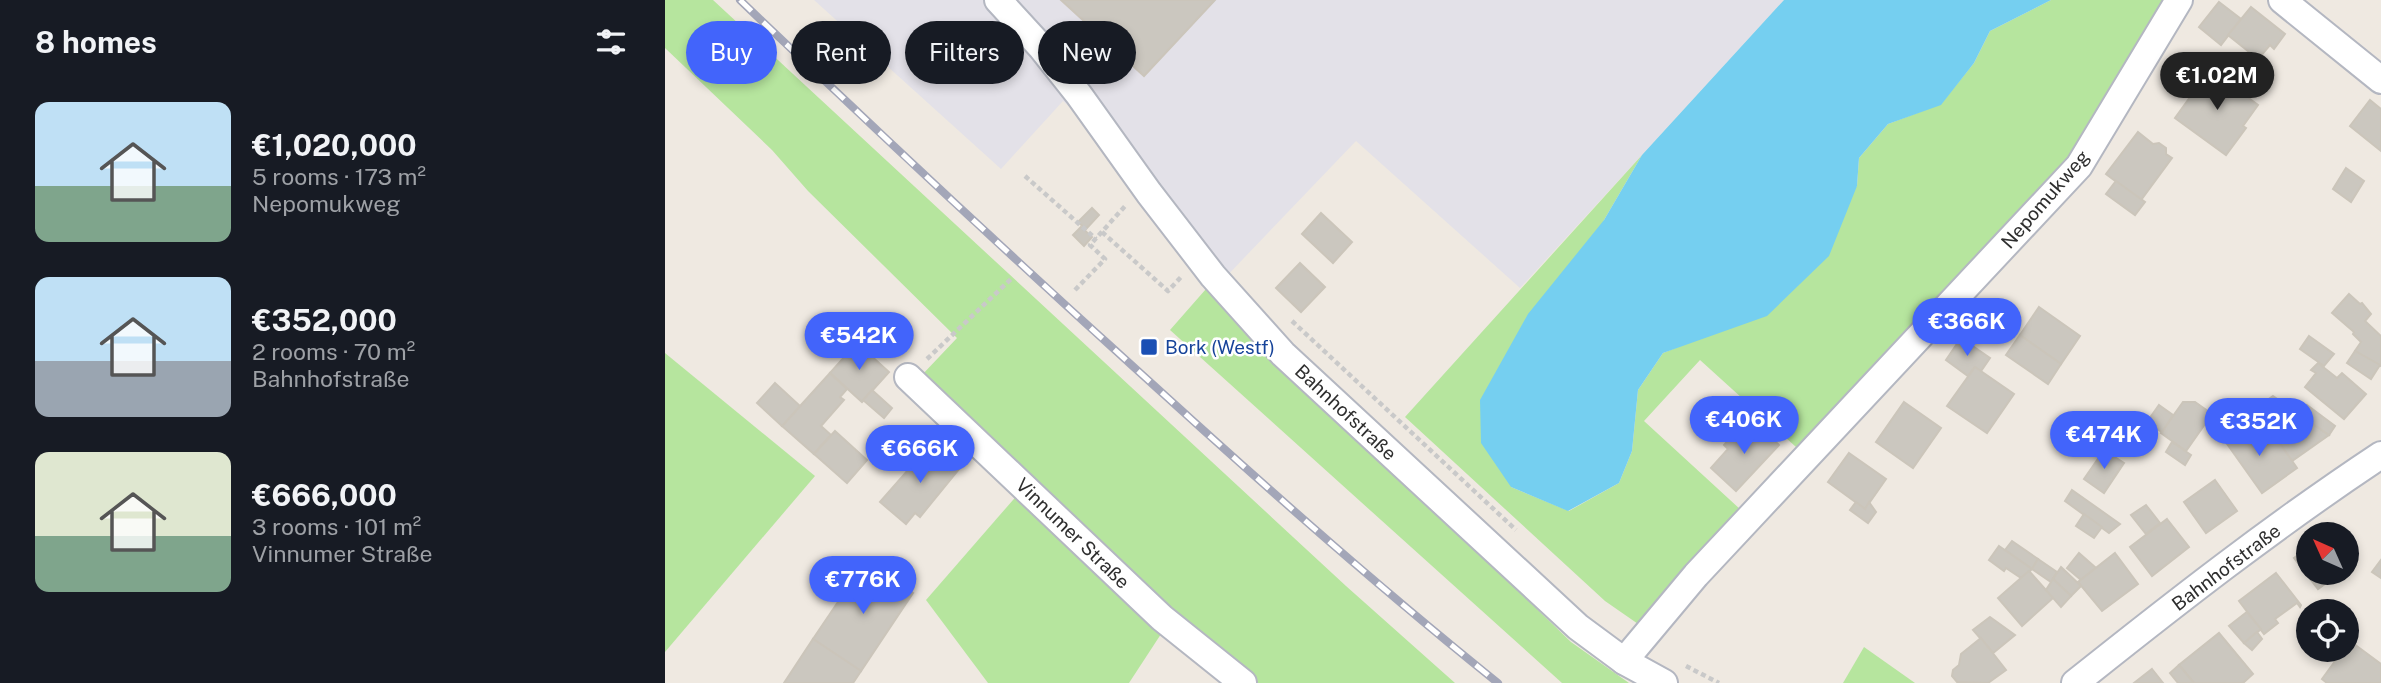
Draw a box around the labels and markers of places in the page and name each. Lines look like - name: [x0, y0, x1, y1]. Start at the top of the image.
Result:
- pin: €1.02M: [2160, 52, 2274, 112]
- pin: €366K: [1918, 298, 2016, 358]
- pin: €542K: [810, 312, 908, 372]
- place label: Bork (Westf): [1165, 336, 1275, 358]
- marker: Bork (Westf): [1139, 337, 1159, 357]
- pin: €406K: [1695, 396, 1793, 456]
- pin: €352K: [2210, 398, 2308, 458]
- pin: €474K: [2055, 412, 2153, 471]
- pin: €666K: [871, 426, 969, 485]
- pin: €776K: [814, 556, 912, 616]

